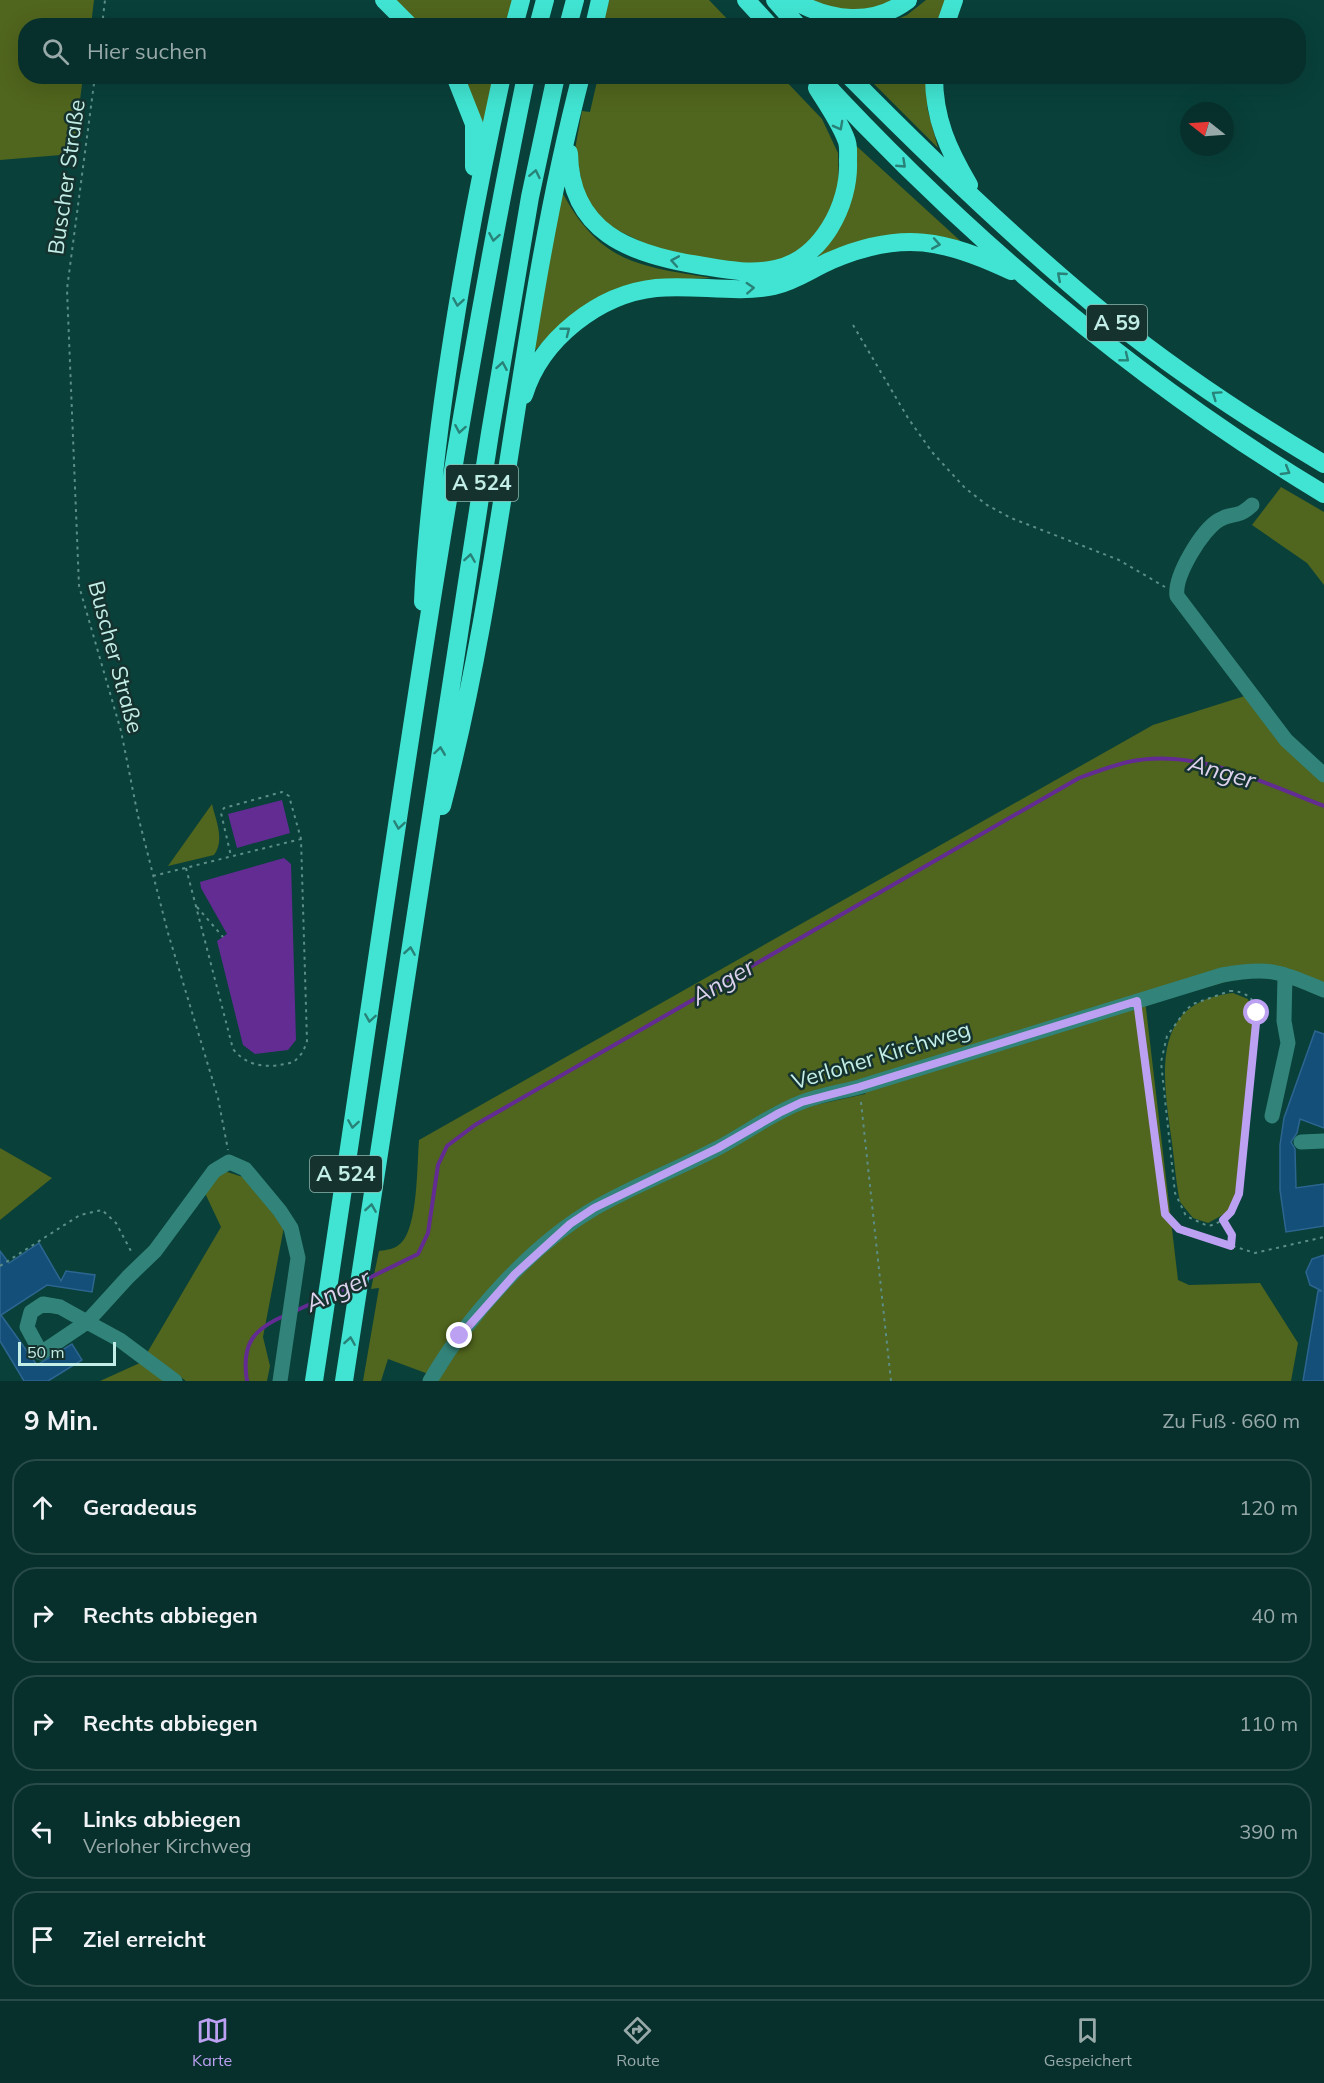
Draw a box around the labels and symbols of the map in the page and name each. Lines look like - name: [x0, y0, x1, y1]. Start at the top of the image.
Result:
- street label: Buscher Straße: [41, 98, 91, 256]
- north arrow: [1180, 102, 1234, 156]
- one-way arrow: [832, 120, 843, 131]
- one-way arrow: [896, 157, 906, 168]
- one-way arrow: [528, 169, 541, 179]
- one-way arrow: [489, 232, 501, 242]
- one-way arrow: [931, 237, 941, 250]
- one-way arrow: [670, 255, 680, 268]
- one-way arrow: [1058, 272, 1068, 283]
- one-way arrow: [746, 282, 755, 295]
- one-way arrow: [452, 297, 464, 306]
- road number: A 59: [1087, 305, 1147, 341]
- one-way arrow: [560, 327, 571, 338]
- one-way arrow: [1118, 351, 1129, 362]
- one-way arrow: [495, 361, 507, 371]
- one-way arrow: [1212, 391, 1223, 402]
- one-way arrow: [454, 423, 467, 433]
- one-way arrow: [1280, 464, 1290, 475]
- road number: A 524: [446, 465, 518, 501]
- one-way arrow: [463, 554, 476, 564]
- street label: Buscher Straße: [82, 578, 150, 736]
- one-way arrow: [433, 746, 445, 756]
- water label: Anger: [1185, 747, 1260, 795]
- one-way arrow: [393, 821, 405, 830]
- one-way arrow: [404, 946, 416, 955]
- water label: Anger: [685, 951, 761, 1012]
- route start: [1243, 999, 1269, 1025]
- one-way arrow: [364, 1013, 376, 1023]
- street label: Verloher Kirchweg: [788, 1015, 974, 1095]
- one-way arrow: [348, 1120, 360, 1129]
- road number: A 524: [310, 1156, 382, 1192]
- one-way arrow: [364, 1204, 376, 1213]
- water label: Anger: [300, 1262, 376, 1318]
- route end: [446, 1322, 472, 1348]
- one-way arrow: [343, 1336, 356, 1346]
- scale bar: [18, 1339, 116, 1366]

